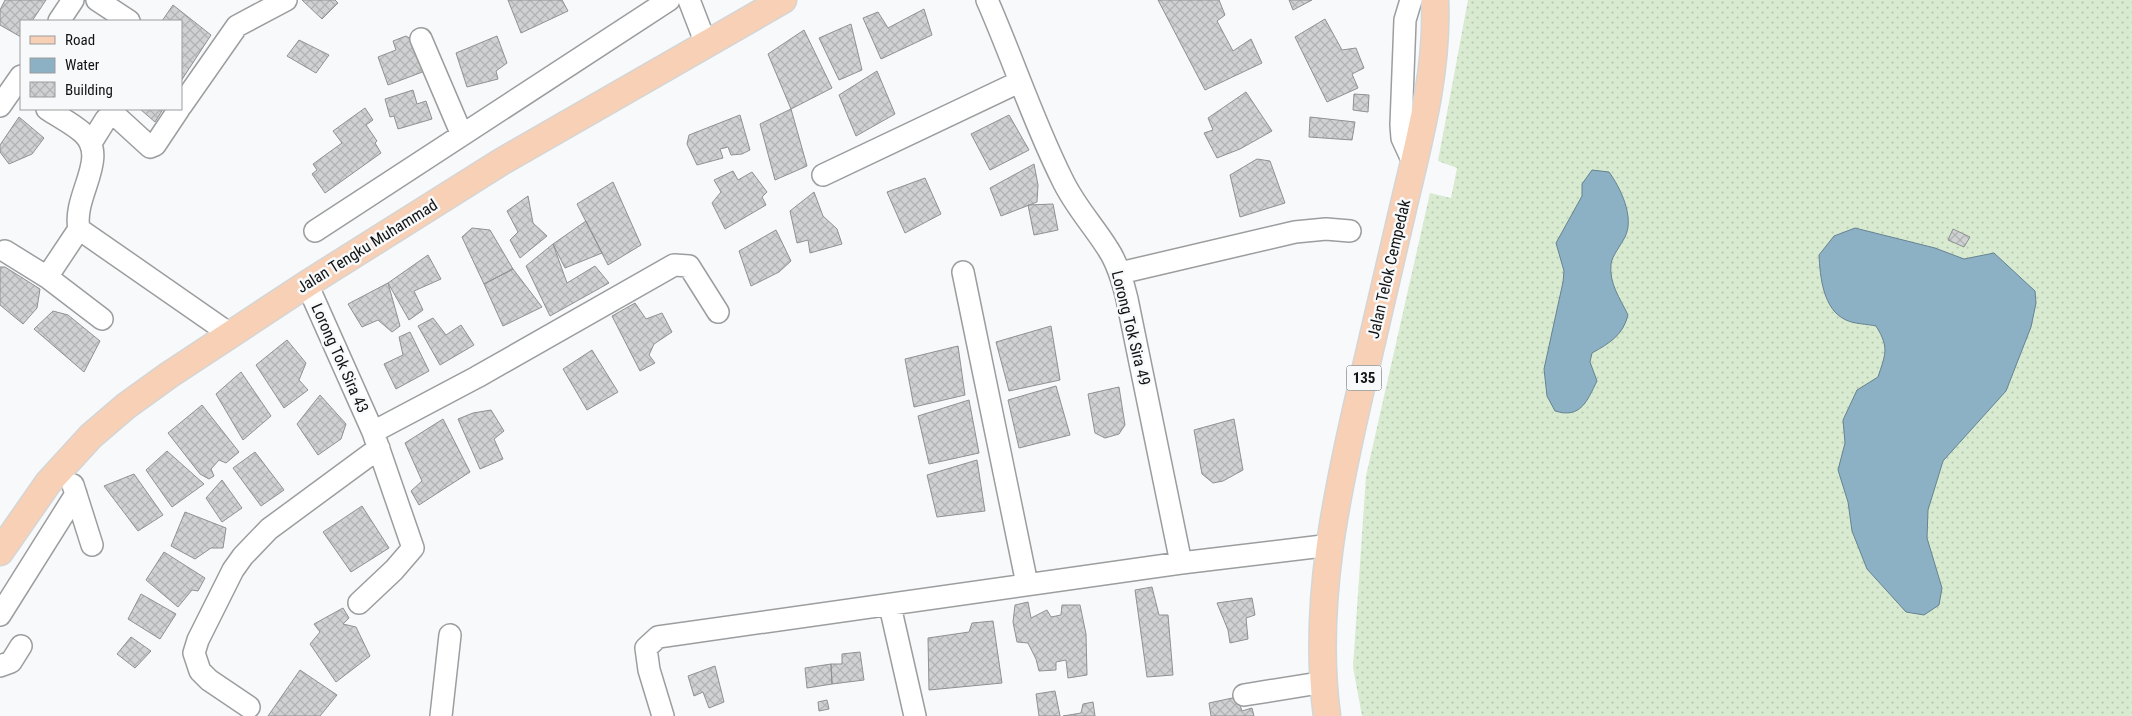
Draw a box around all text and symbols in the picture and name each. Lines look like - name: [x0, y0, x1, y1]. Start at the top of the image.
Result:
- legend: [20, 20, 182, 110]
- text: Road: [65, 31, 95, 49]
- text: Water: [65, 56, 100, 74]
- text: Building: [65, 81, 113, 99]
- street label: Jalan Tengku Muhammad: [293, 195, 441, 297]
- street label: Jalan Telok Cempedak: [1364, 197, 1414, 340]
- street label: Lorong Tok Sira 49: [1108, 269, 1154, 387]
- street label: Lorong Tok Sira 43: [307, 300, 373, 416]
- road number: 135: [1346, 366, 1382, 390]

